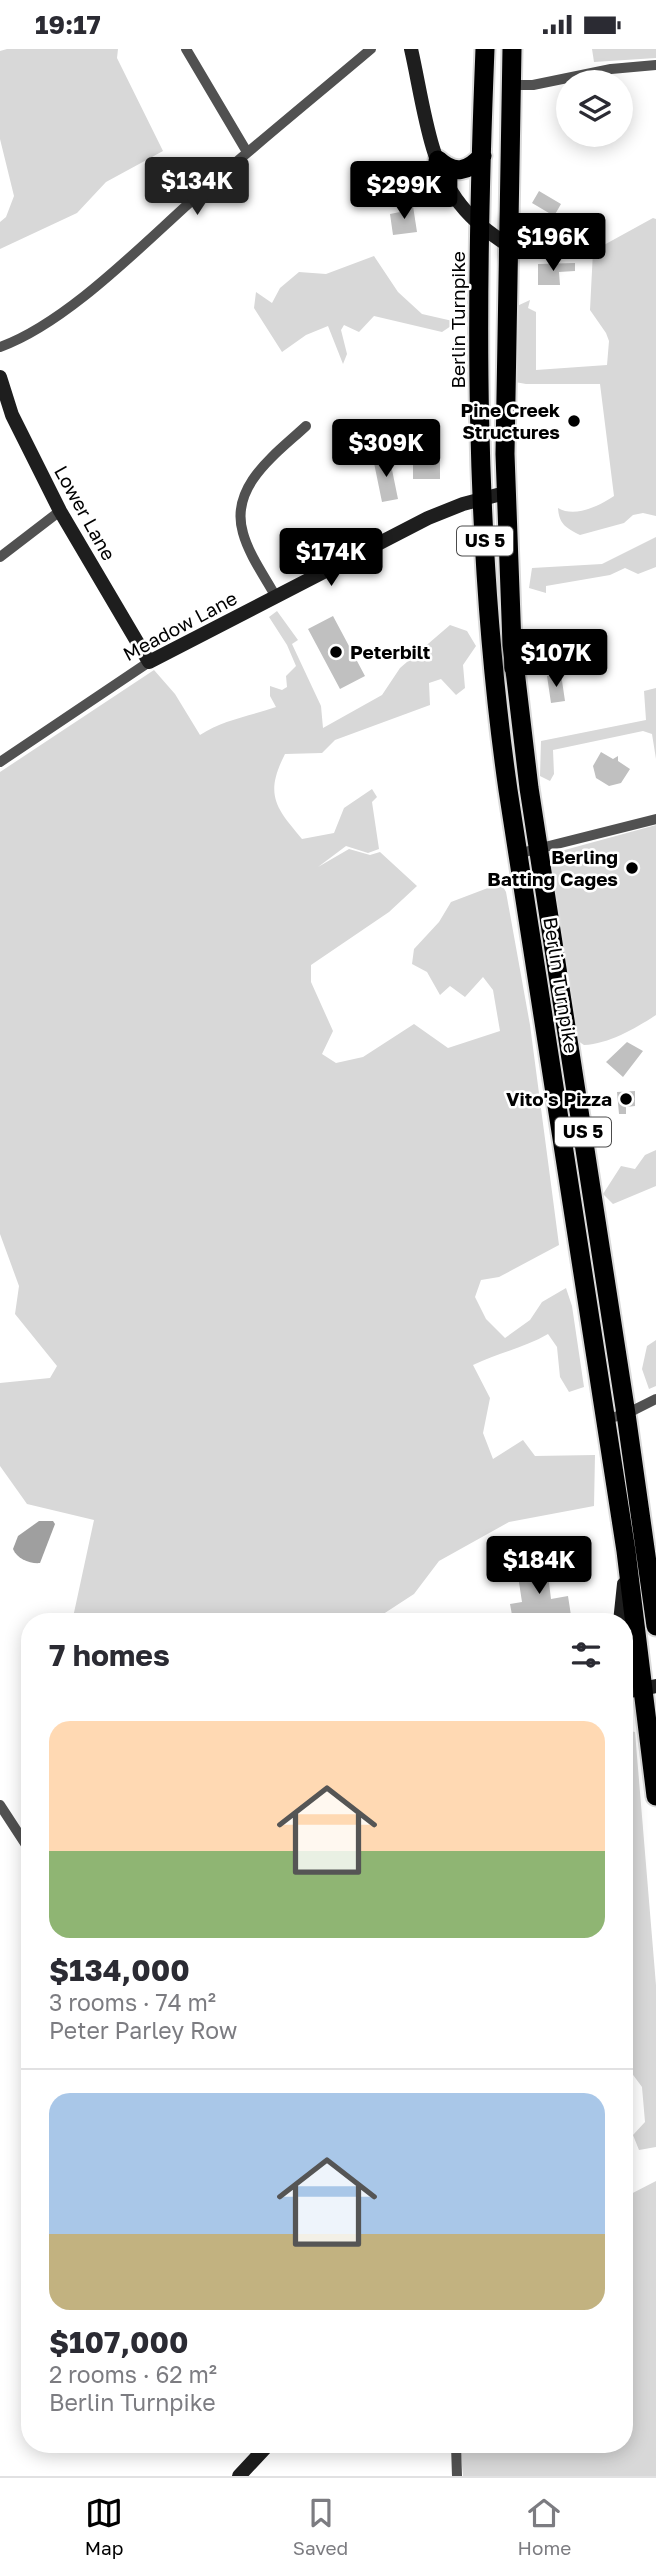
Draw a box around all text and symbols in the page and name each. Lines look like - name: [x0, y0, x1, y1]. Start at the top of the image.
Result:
- text: 19:17: [35, 9, 101, 40]
- map controls: [556, 70, 633, 147]
- button: layers: [556, 70, 633, 147]
- pin: $134K: [148, 157, 246, 217]
- pin: $299K: [355, 162, 453, 221]
- text: $134K: [161, 166, 233, 194]
- text: $299K: [366, 170, 442, 198]
- pin: $196K: [504, 213, 602, 273]
- text: $196K: [516, 222, 590, 250]
- street label: Berlin Turnpike: [446, 251, 469, 389]
- place label: Pine Creek Structures: [461, 398, 560, 443]
- marker: Pine Creek Structures: [566, 413, 582, 429]
- pin: $309K: [337, 419, 435, 479]
- text: $309K: [348, 428, 424, 456]
- street label: Lower Lane: [50, 461, 121, 564]
- road number: US 5: [457, 527, 513, 555]
- pin: $174K: [282, 529, 380, 588]
- text: $174K: [296, 537, 366, 565]
- street label: Meadow Lane: [119, 586, 241, 665]
- pin: $107K: [507, 629, 605, 689]
- text: $107K: [520, 638, 592, 666]
- place label: Peterbilt: [350, 640, 431, 663]
- marker: Peterbilt: [328, 644, 344, 660]
- place label: Berling Batting Cages: [487, 845, 618, 890]
- marker: Berling Batting Cages: [624, 860, 640, 876]
- street label: Berlin Turnpike: [539, 915, 584, 1055]
- place label: Vito's Pizza: [506, 1087, 612, 1110]
- marker: Vito's Pizza: [618, 1091, 634, 1107]
- road number: US 5: [555, 1117, 611, 1147]
- pin: $184K: [490, 1537, 588, 1596]
- text: $184K: [502, 1545, 576, 1573]
- icon: filters: [567, 1636, 605, 1674]
- text: 7 homes: [49, 1637, 170, 1673]
- icon: home: [264, 1767, 390, 1893]
- text: $134,000: [49, 1952, 190, 1988]
- text: 3 rooms · 74 m²: [49, 1988, 216, 2016]
- text: Peter Parley Row: [49, 2016, 238, 2044]
- icon: home: [264, 2139, 390, 2265]
- text: $107,000: [49, 2324, 189, 2360]
- text: 2 rooms · 62 m²: [49, 2360, 217, 2388]
- text: Berlin Turnpike: [49, 2388, 216, 2416]
- tab: Map: [85, 2494, 123, 2559]
- tab: Saved: [293, 2494, 348, 2559]
- tab: Home: [518, 2494, 571, 2559]

